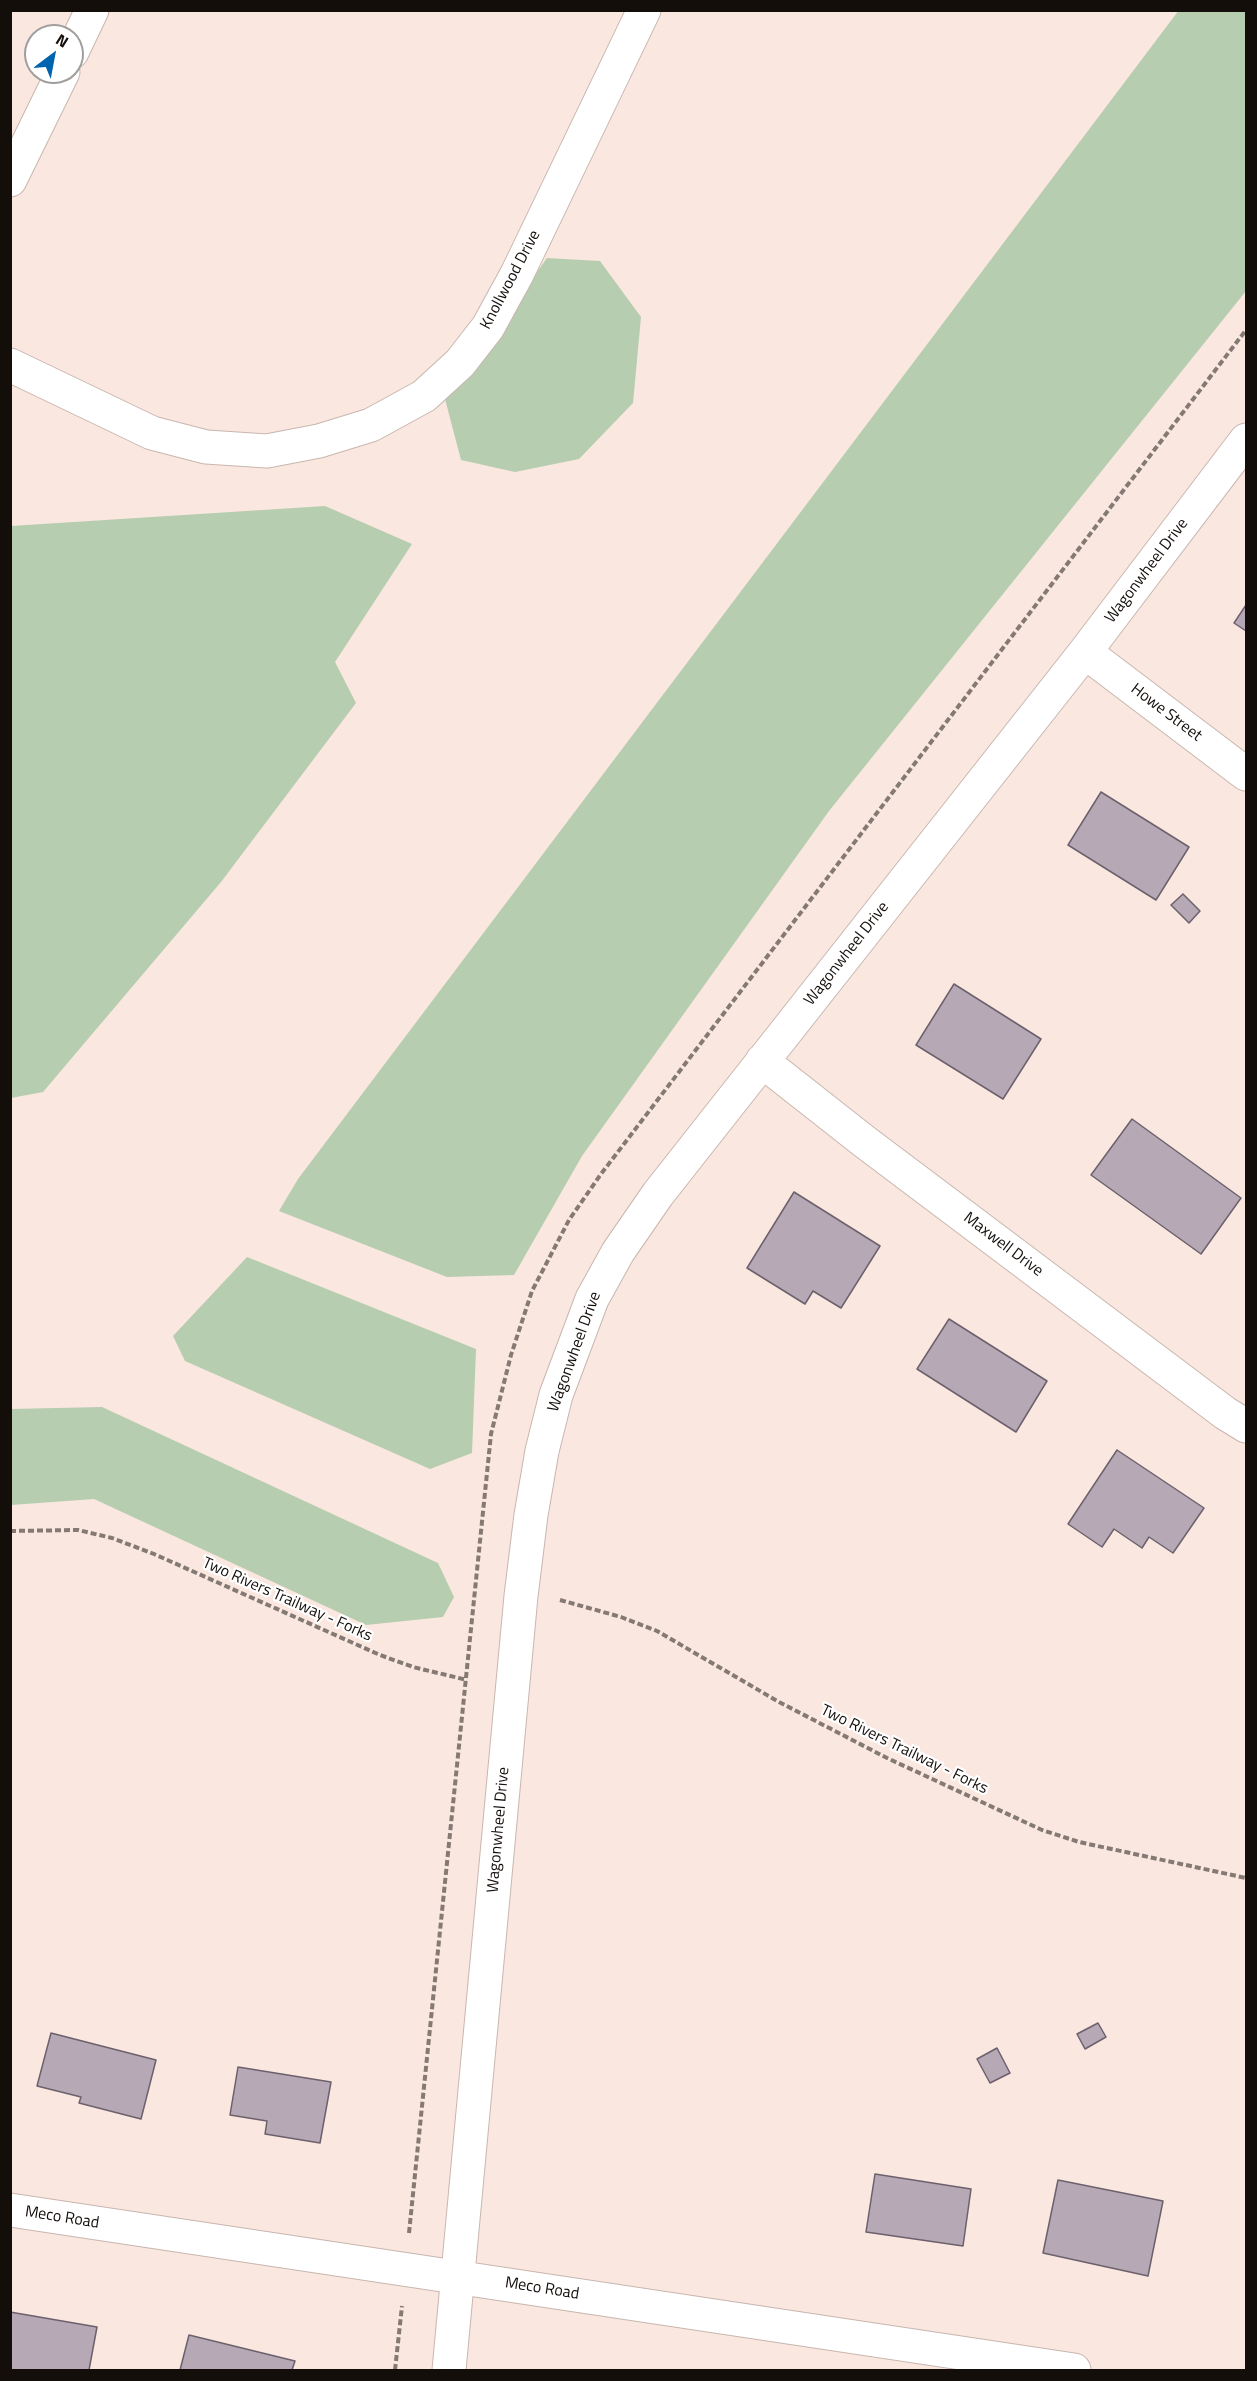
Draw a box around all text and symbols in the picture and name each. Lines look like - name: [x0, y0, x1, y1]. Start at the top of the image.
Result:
- north arrow: [24, 24, 84, 84]
- text: N: [51, 27, 74, 54]
- street label: Knollwood Drive: [477, 227, 545, 333]
- street label: Wagonwheel Drive: [1101, 515, 1193, 627]
- street label: Howe Street: [1127, 680, 1205, 746]
- street label: Wagonwheel Drive: [801, 898, 893, 1010]
- street label: Maxwell Drive: [959, 1209, 1047, 1281]
- street label: Wagonwheel Drive: [544, 1289, 606, 1415]
- street label: Two Rivers Trailway - Forks: [199, 1554, 375, 1646]
- street label: Two Rivers Trailway - Forks: [817, 1701, 991, 1799]
- street label: Wagonwheel Drive: [484, 1766, 514, 1894]
- street label: Meco Road: [23, 2203, 101, 2233]
- street label: Meco Road: [503, 2274, 581, 2304]

